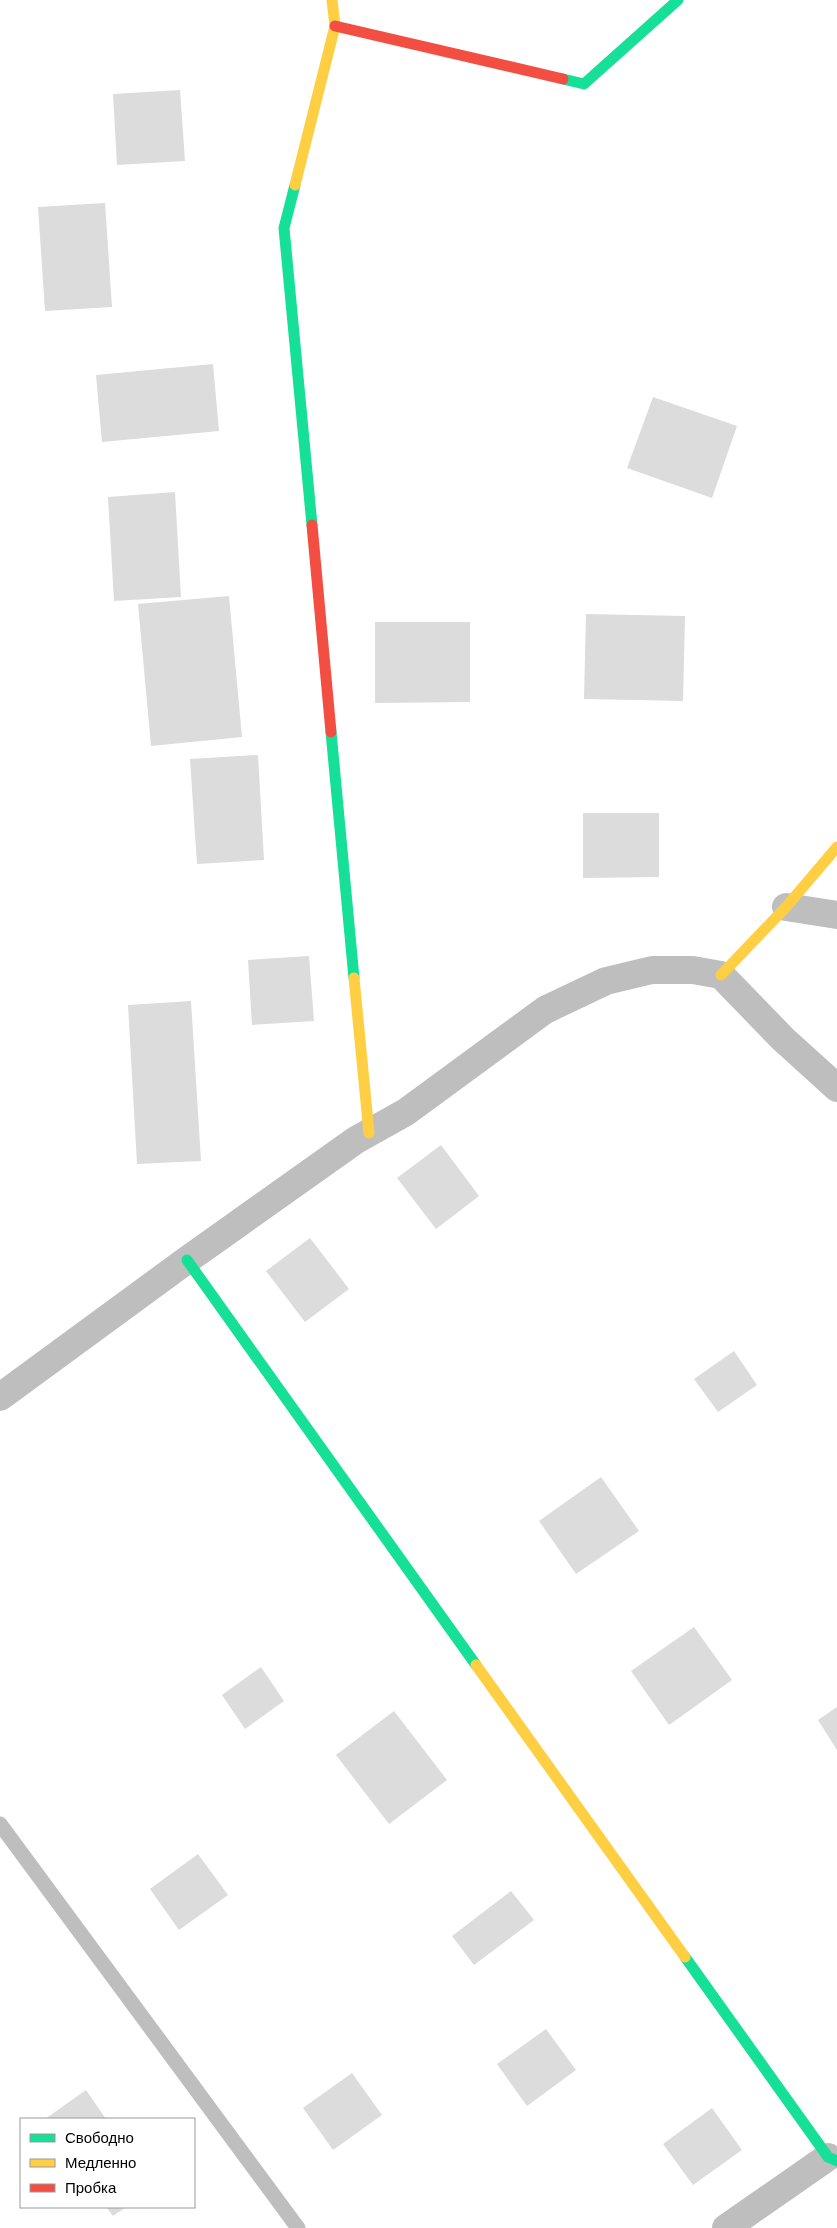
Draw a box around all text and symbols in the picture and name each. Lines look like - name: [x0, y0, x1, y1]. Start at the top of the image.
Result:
- legend: [20, 2118, 195, 2208]
- text: Свободно: [65, 2128, 134, 2148]
- text: Медленно: [65, 2153, 136, 2173]
- text: Пробка: [65, 2178, 117, 2198]

